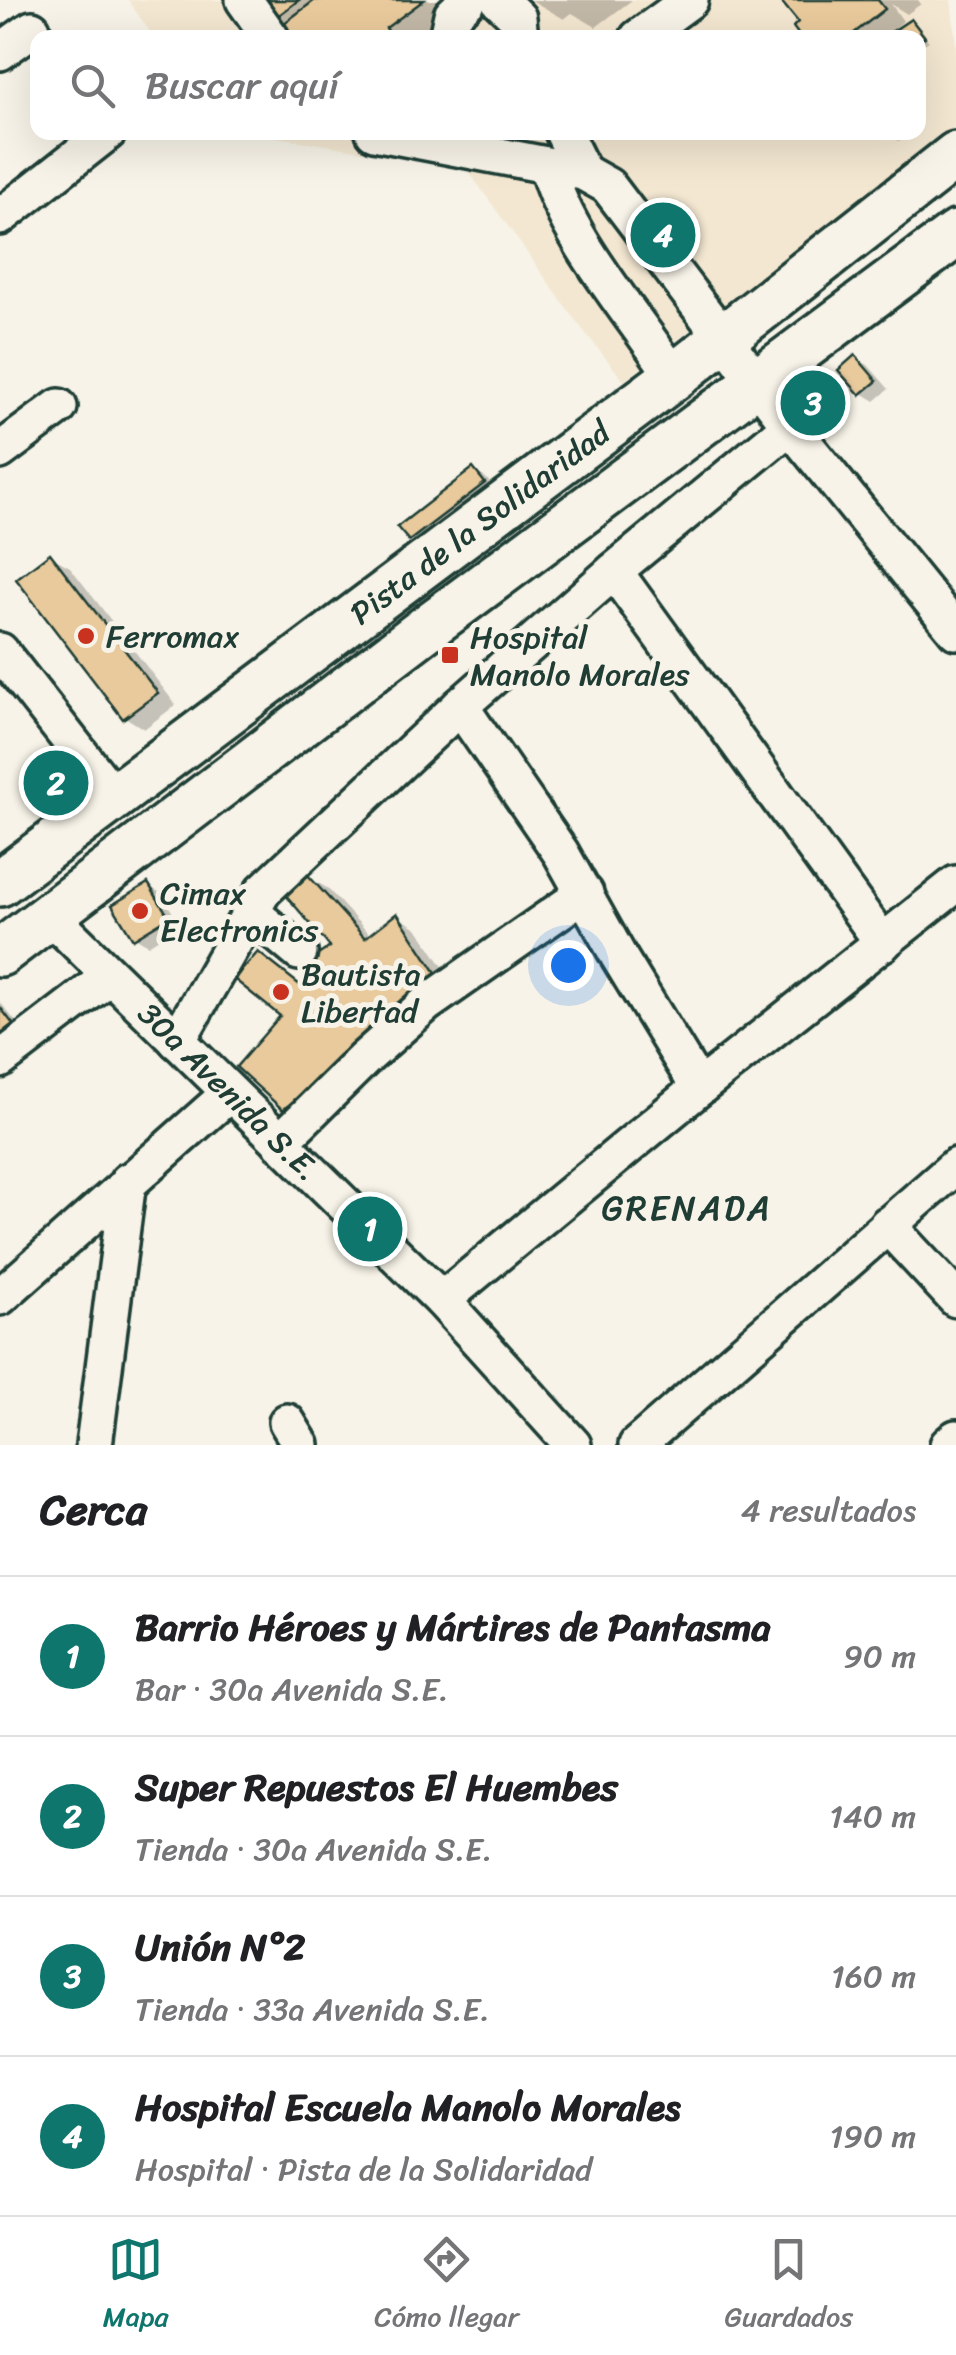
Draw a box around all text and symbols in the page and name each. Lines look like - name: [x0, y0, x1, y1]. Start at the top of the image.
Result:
- search box: [30, 30, 926, 140]
- text: Buscar aquí: [145, 52, 339, 119]
- icon: search: [65, 58, 120, 113]
- pin: 4: [630, 198, 696, 272]
- pin: 3: [780, 366, 846, 440]
- street label: Pista de la Solidaridad: [337, 404, 624, 640]
- place label: Ferromax: [106, 608, 240, 665]
- place label: Hospital Manolo Morales: [470, 609, 690, 703]
- marker: Ferromax: [75, 625, 97, 647]
- marker: Hospital Manolo Morales: [439, 644, 461, 666]
- pin: 2: [23, 746, 88, 820]
- place label: Cimax Electronics: [160, 865, 319, 959]
- marker: Cimax Electronics: [129, 900, 151, 922]
- your location: [543, 940, 594, 991]
- place label: Bautista Libertad: [301, 946, 421, 1040]
- marker: Bautista Libertad: [270, 981, 292, 1003]
- street label: 30a Avenida S.E.: [124, 987, 334, 1195]
- district label: GRENADA: [601, 1177, 773, 1239]
- pin: 1: [338, 1192, 402, 1266]
- text: Cerca: [40, 1473, 147, 1547]
- text: 4 resultados: [741, 1482, 916, 1539]
- text: Barrio Héroes y Mártires de Pantasma: [135, 1594, 771, 1661]
- text: 1: [66, 1628, 79, 1685]
- text: 90 m: [843, 1628, 916, 1685]
- text: Bar · 30a Avenida S.E.: [135, 1661, 449, 1718]
- text: Super Repuestos El Huembes: [135, 1754, 618, 1821]
- text: 2: [63, 1788, 82, 1845]
- text: 140 m: [829, 1788, 916, 1845]
- text: Tienda · 30a Avenida S.E.: [135, 1821, 492, 1878]
- text: Unión N°2: [135, 1914, 305, 1981]
- text: 3: [64, 1948, 81, 2005]
- text: 160 m: [831, 1948, 916, 2005]
- text: Tienda · 33a Avenida S.E.: [135, 1981, 490, 2038]
- text: Hospital Escuela Manolo Morales: [135, 2074, 681, 2141]
- text: 4: [62, 2108, 83, 2165]
- text: 190 m: [830, 2108, 916, 2165]
- text: Hospital · Pista de la Solidaridad: [135, 2141, 592, 2198]
- tab: Mapa: [103, 2232, 169, 2341]
- tab: Cómo llegar: [374, 2232, 519, 2341]
- tab: Guardados: [725, 2232, 853, 2341]

